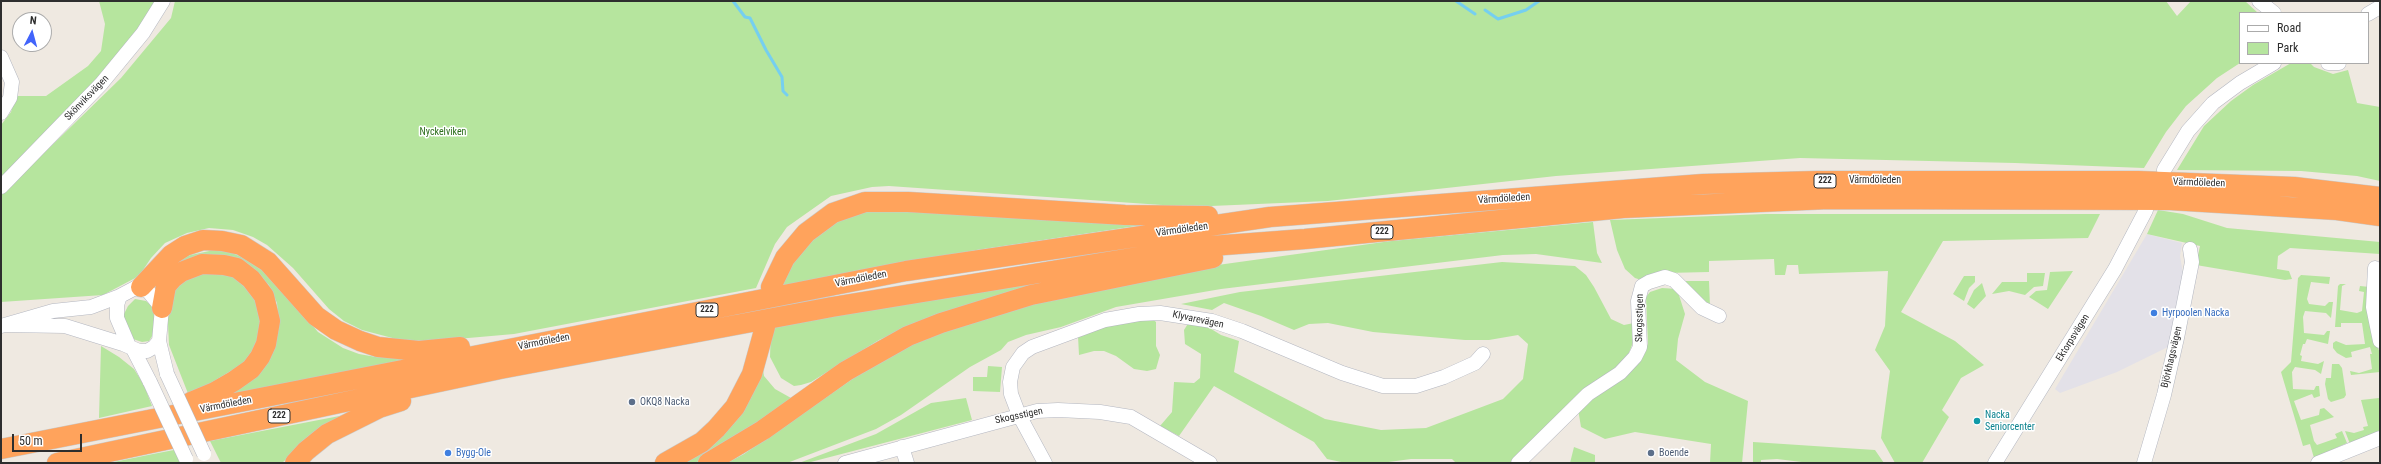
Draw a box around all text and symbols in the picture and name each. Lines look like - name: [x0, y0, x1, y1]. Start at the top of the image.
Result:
- north arrow: [12, 12, 52, 52]
- legend: [2239, 12, 2369, 64]
- text: N: [29, 14, 37, 27]
- text: Road: [2277, 21, 2301, 35]
- text: Park: [2277, 41, 2298, 55]
- street label: Skönviksvägen: [62, 73, 112, 123]
- park label: Nyckelviken: [420, 126, 466, 138]
- road number: 222: [1814, 174, 1836, 188]
- street label: Värmdöleden: [1849, 174, 1901, 186]
- street label: Värmdöleden: [2173, 176, 2225, 190]
- street label: Värmdöleden: [1478, 191, 1530, 207]
- street label: Värmdöleden: [1155, 220, 1209, 240]
- road number: 222: [1371, 225, 1393, 239]
- street label: Värmdöleden: [834, 268, 888, 290]
- street label: Skogsstigen: [1634, 294, 1646, 342]
- road number: 222: [696, 303, 718, 317]
- place label: Hyrpoolen Nacka: [2162, 307, 2229, 319]
- marker: Hyrpoolen Nacka: [2149, 308, 2159, 318]
- street label: Klyvarevägen: [1171, 309, 1225, 331]
- street label: Ektorpsvägen: [2054, 312, 2092, 364]
- street label: Björkhagsvägen: [2159, 325, 2185, 389]
- street label: Värmdöleden: [517, 331, 571, 353]
- street label: Värmdöleden: [199, 394, 253, 416]
- place label: OKQ8 Nacka: [640, 396, 689, 408]
- marker: OKQ8 Nacka: [627, 397, 637, 407]
- street label: Skogsstigen: [994, 405, 1044, 427]
- road number: 222: [268, 409, 290, 423]
- place label: Nacka Seniorcenter: [1985, 409, 2035, 432]
- marker: Nacka Seniorcenter: [1972, 416, 1982, 426]
- scale bar: [14, 426, 84, 452]
- text: 50 m: [19, 434, 43, 448]
- place label: Bygg-Ole: [456, 447, 491, 459]
- place label: Boende: [1659, 447, 1689, 459]
- marker: Bygg-Ole: [443, 448, 453, 458]
- marker: Boende: [1646, 448, 1656, 458]

